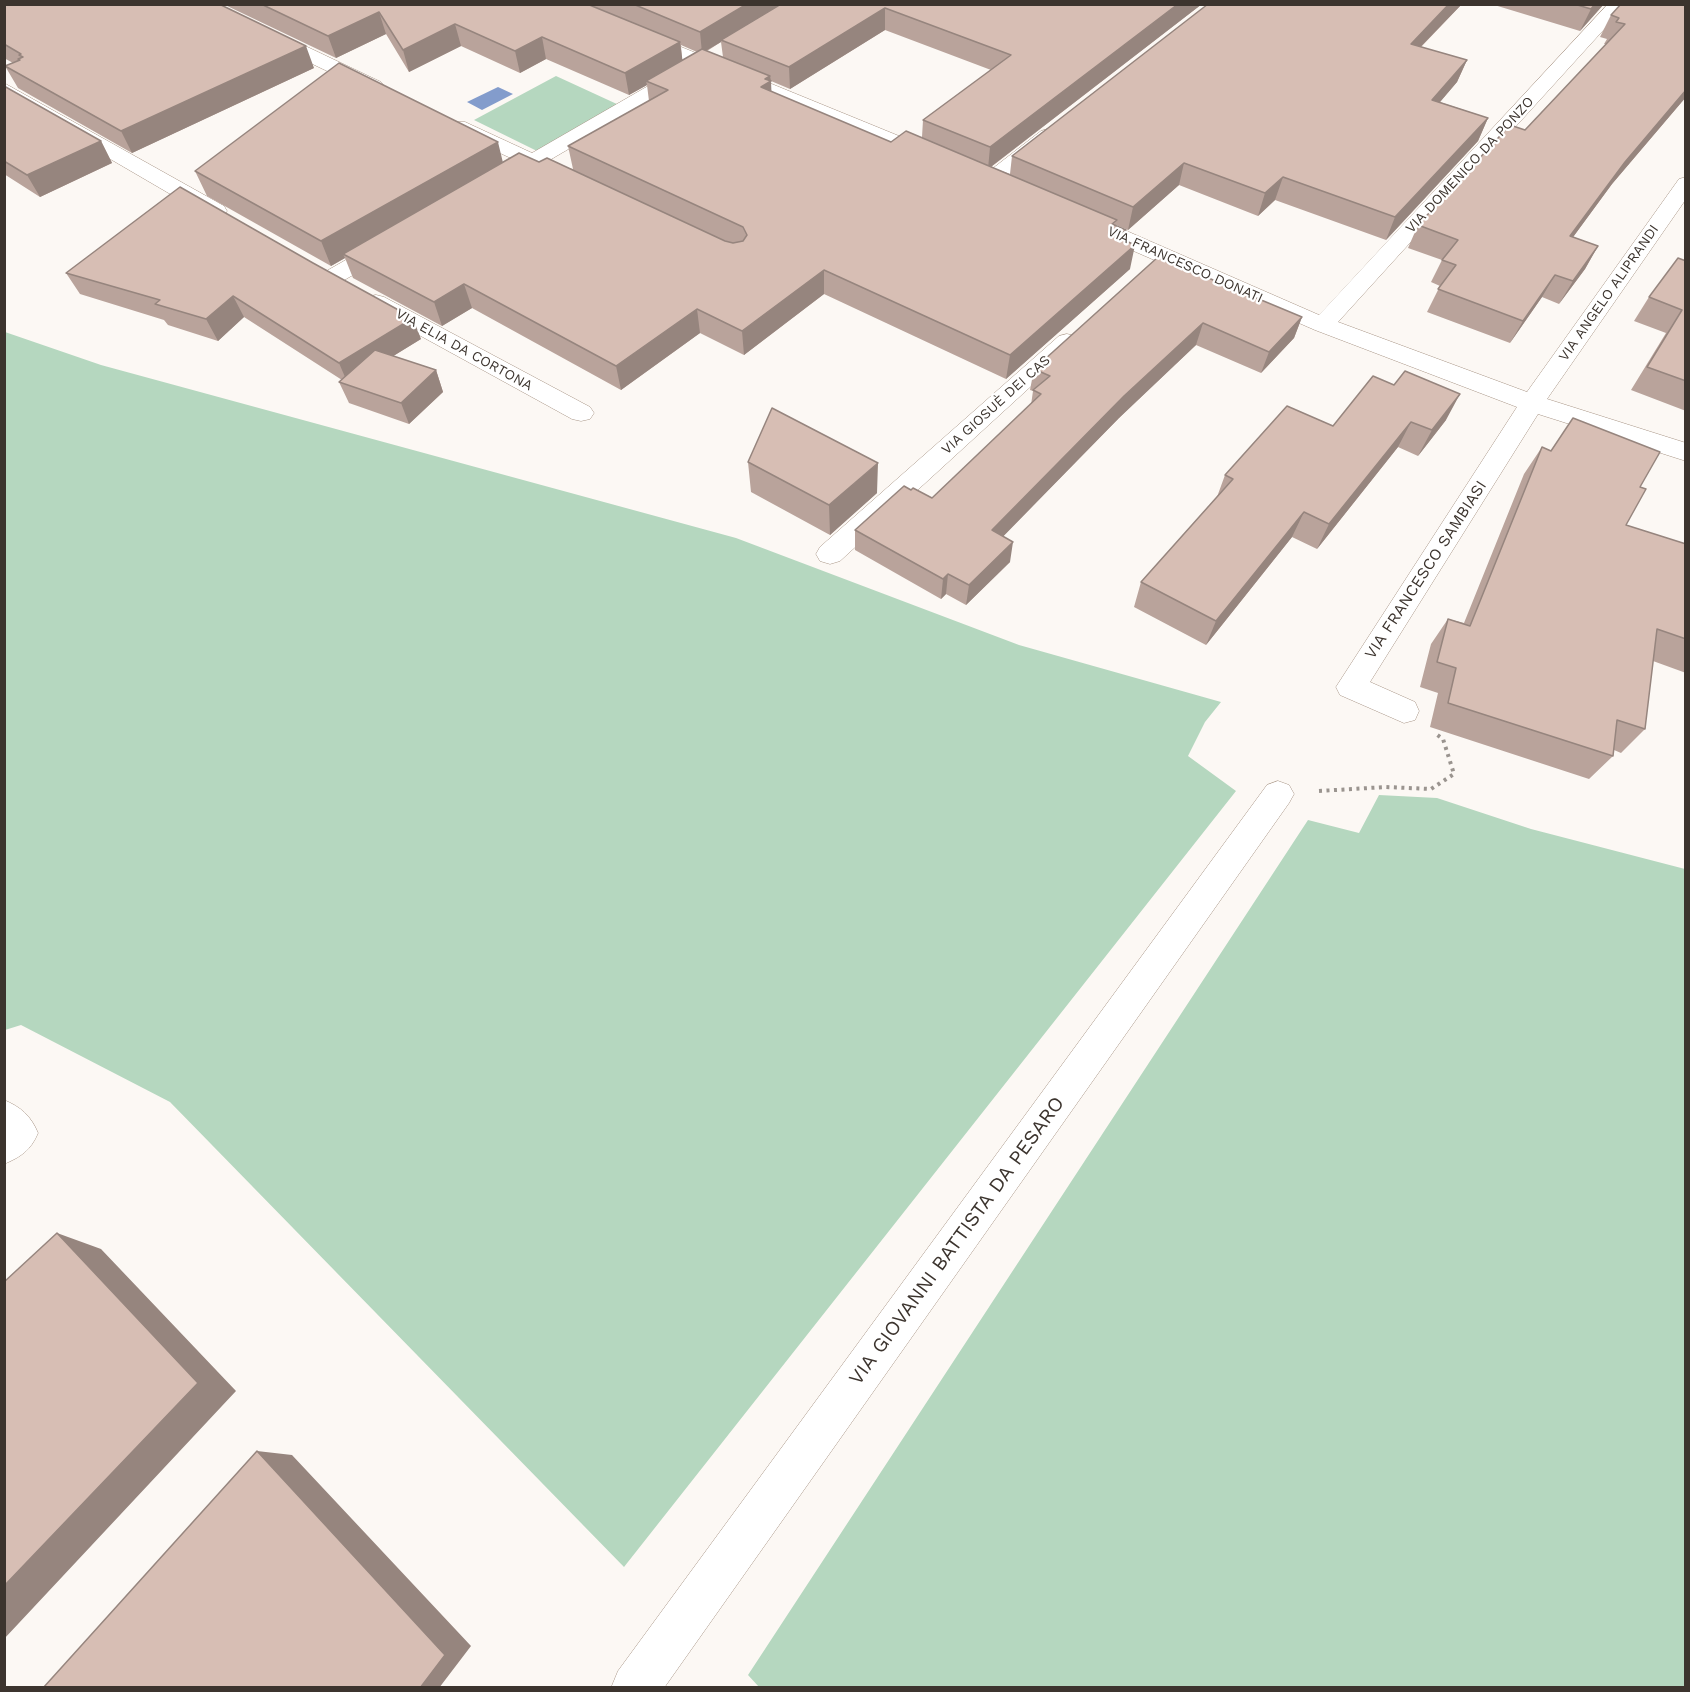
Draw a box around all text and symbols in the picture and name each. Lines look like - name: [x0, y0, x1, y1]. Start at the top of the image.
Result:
- street label: VIA DOMENICO DA PONZO: [1402, 93, 1538, 237]
- street label: VIA ANGELO ALIPRANDI: [1556, 222, 1662, 364]
- street label: VIA FRANCESCO DONATI: [1105, 223, 1265, 307]
- street label: VIA ELIA DA CORTONA: [393, 305, 535, 395]
- street label: VIA GIOSUÈ DEI CAS: [938, 352, 1054, 458]
- street label: VIA FRANCESCO SAMBIASI: [1361, 477, 1491, 663]
- street label: VIA GIOVANNI BATTISTA DA PESARO: [844, 1092, 1070, 1390]

